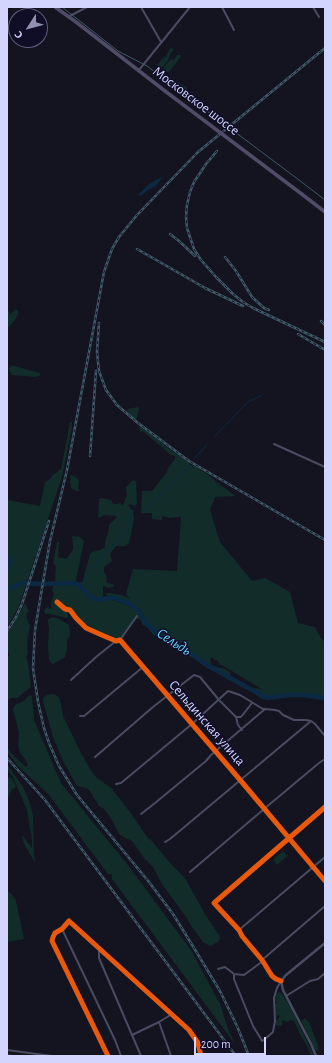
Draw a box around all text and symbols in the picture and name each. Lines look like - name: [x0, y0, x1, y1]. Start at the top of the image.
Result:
- north arrow: [8, 8, 48, 48]
- text: С: [12, 29, 25, 40]
- street label: Московское шоссе: [149, 63, 243, 139]
- water label: Сельдь: [153, 624, 195, 660]
- street label: Сельдинская улица: [165, 677, 249, 769]
- scale bar: [196, 1029, 268, 1055]
- text: 200 m: [201, 1038, 231, 1050]

